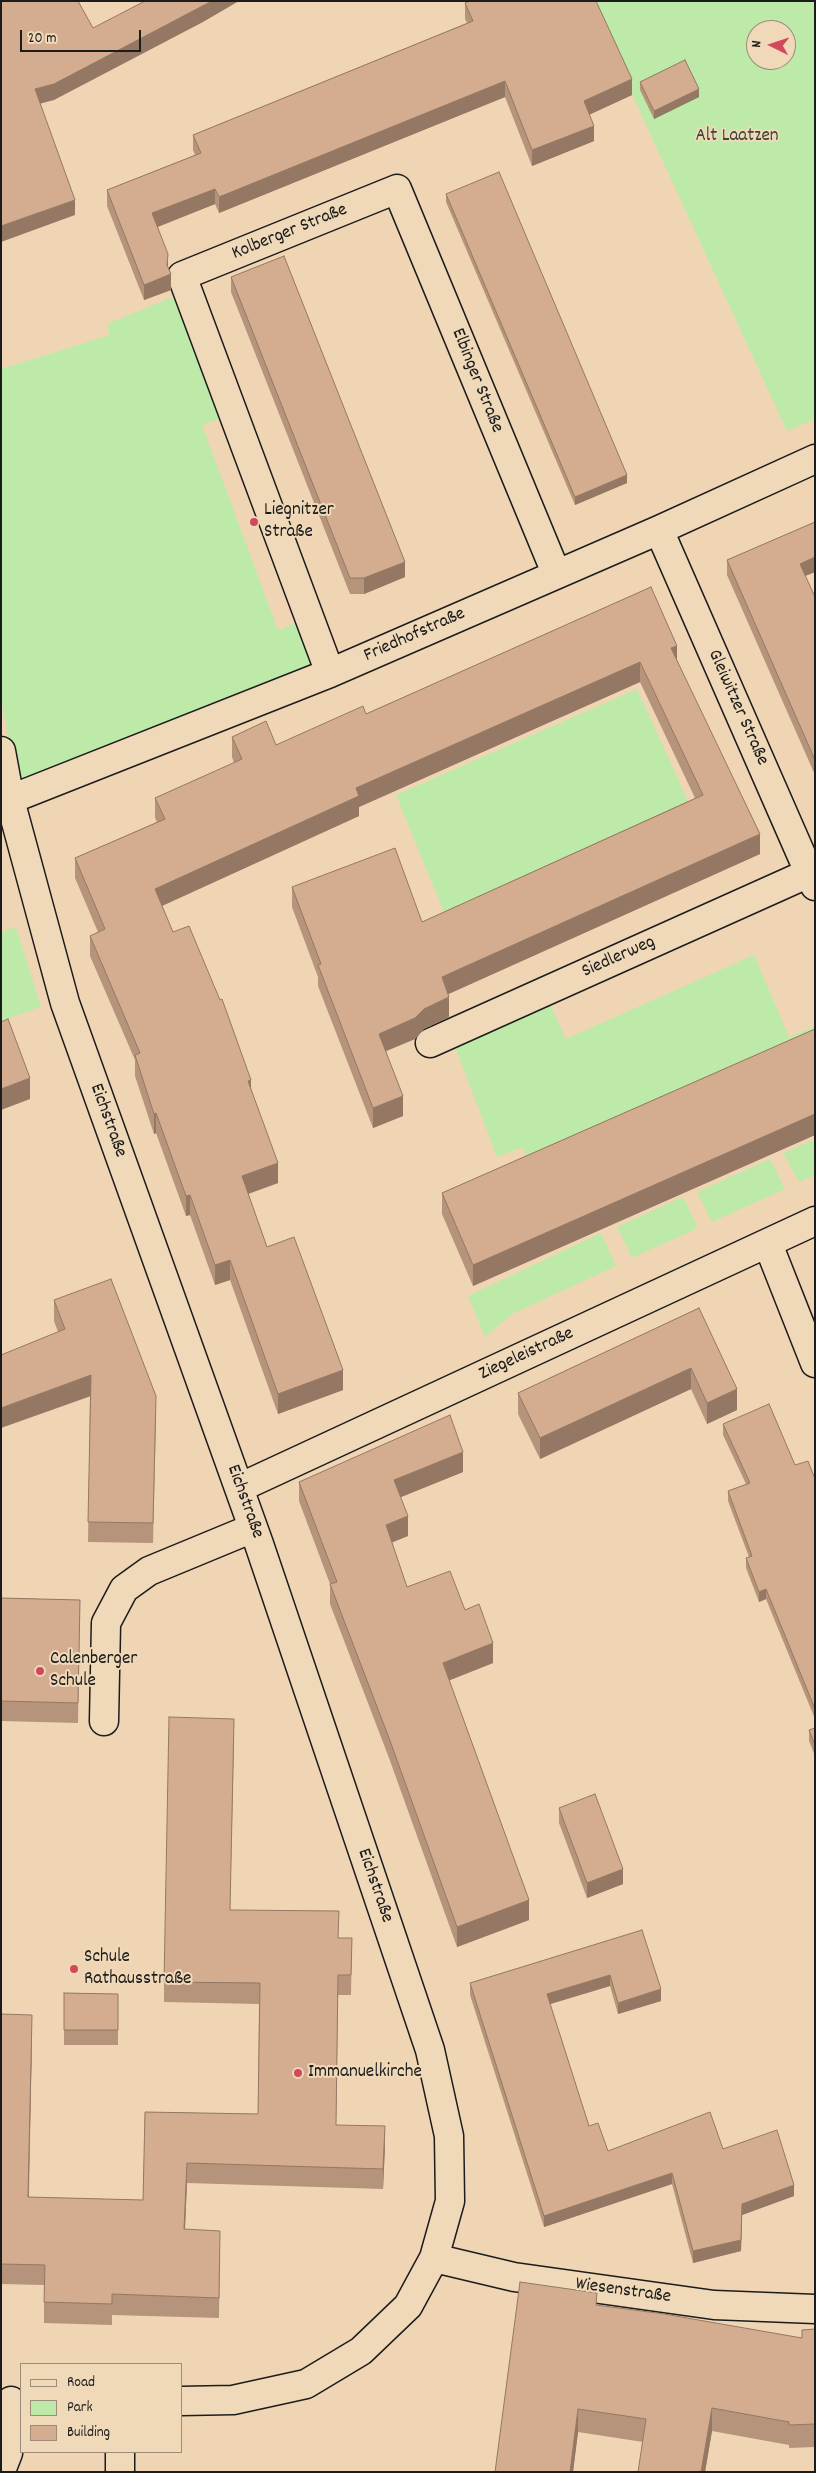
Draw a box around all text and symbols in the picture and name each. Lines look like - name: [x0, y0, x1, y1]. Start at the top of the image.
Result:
- scale bar: [22, 20, 144, 52]
- north arrow: [746, 20, 796, 70]
- text: 20 m: [28, 28, 56, 50]
- text: N: [747, 40, 767, 48]
- park label: Alt Laatzen: [695, 126, 779, 148]
- street label: Kolberger Straße: [229, 200, 351, 266]
- street label: Elbinger Straße: [445, 326, 507, 436]
- place label: Liegnitzer Straße: [264, 500, 334, 544]
- marker: Liegnitzer Straße: [248, 516, 260, 528]
- street label: Friedhofstraße: [361, 604, 469, 668]
- street label: Gleiwitzer Straße: [701, 647, 773, 769]
- street label: Siedlerweg: [579, 932, 659, 984]
- street label: Eichstraße: [83, 1081, 131, 1161]
- street label: Ziegeleistraße: [476, 1323, 578, 1387]
- street label: Eichstraße: [220, 1462, 268, 1542]
- place label: Calenberger Schule: [50, 1649, 137, 1693]
- marker: Calenberger Schule: [34, 1665, 46, 1677]
- street label: Eichstraße: [351, 1846, 397, 1926]
- place label: Schule Rathausstraße: [84, 1947, 191, 1991]
- marker: Schule Rathausstraße: [68, 1963, 80, 1975]
- place label: Immanuelkirche: [308, 2062, 422, 2084]
- marker: Immanuelkirche: [292, 2067, 304, 2079]
- street label: Wiesenstraße: [574, 2274, 672, 2310]
- legend: [20, 2363, 182, 2453]
- text: Road: [67, 2372, 95, 2394]
- text: Park: [67, 2397, 93, 2419]
- text: Building: [67, 2422, 110, 2444]

